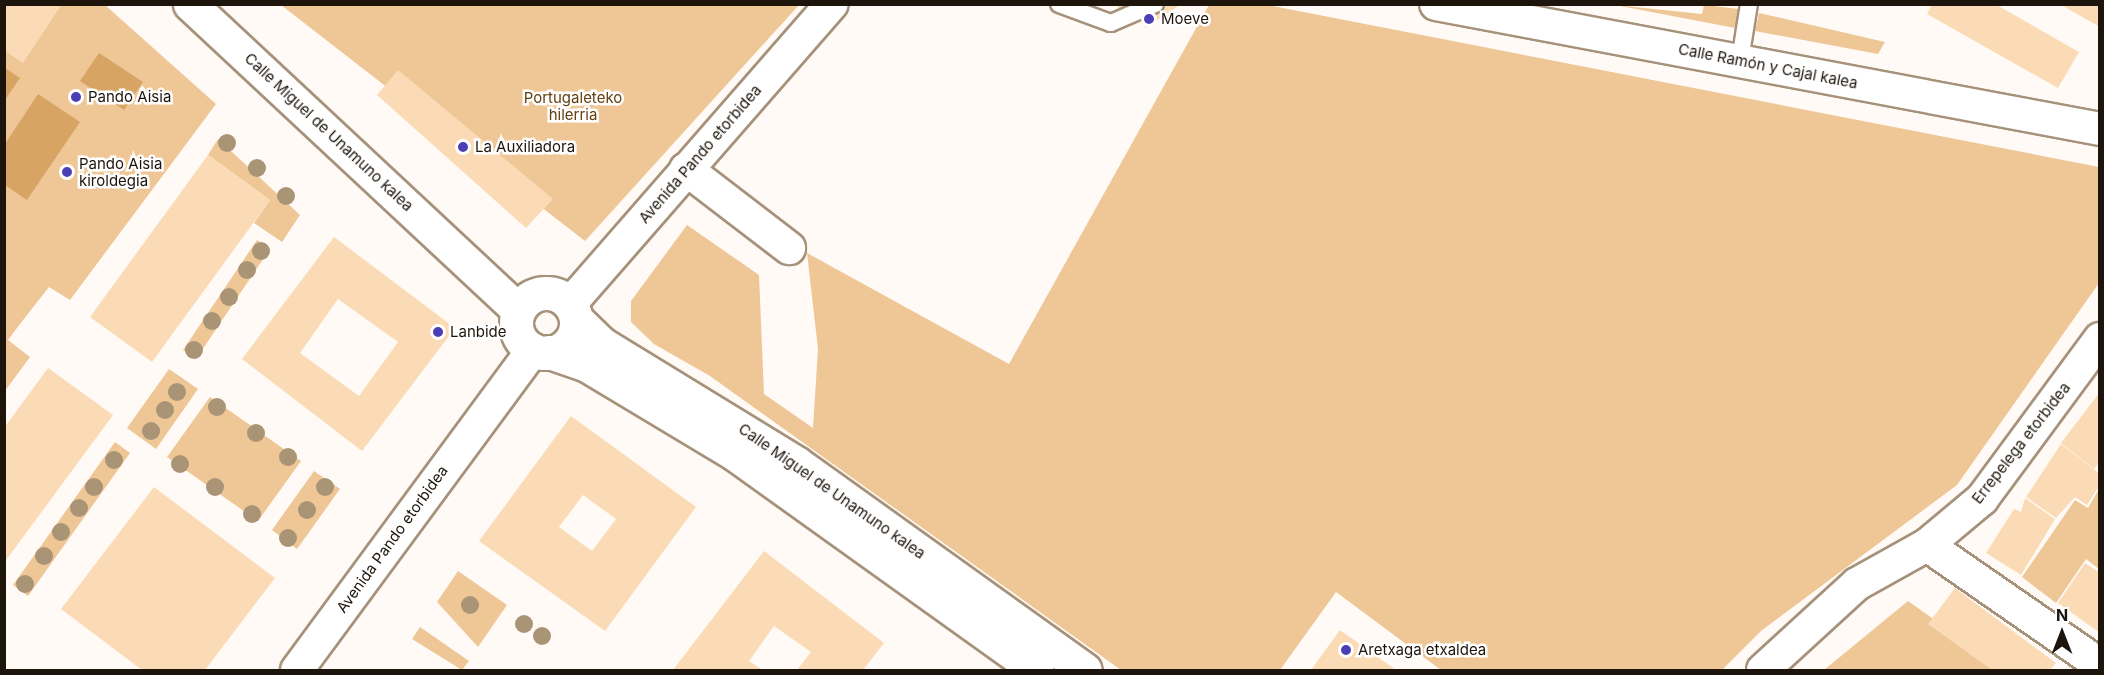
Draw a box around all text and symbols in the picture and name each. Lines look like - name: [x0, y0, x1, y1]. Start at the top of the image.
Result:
- place label: Moeve: [1161, 10, 1209, 28]
- marker: Moeve: [1142, 12, 1156, 26]
- street label: Calle Ramón y Cajal kalea: [1677, 40, 1859, 92]
- street label: Calle Miguel de Unamuno kalea: [241, 49, 417, 215]
- street label: Avenida Pando etorbidea: [635, 81, 765, 227]
- place label: Pando Aisia: [88, 88, 171, 106]
- park label: Portugaleteko hilerria: [524, 88, 622, 123]
- marker: Pando Aisia: [69, 90, 83, 104]
- place label: La Auxiliadora: [475, 138, 575, 156]
- marker: La Auxiliadora: [456, 140, 470, 154]
- place label: Pando Aisia kiroldegia: [79, 154, 162, 189]
- marker: Pando Aisia kiroldegia: [60, 165, 74, 179]
- place label: Lanbide: [450, 323, 507, 341]
- marker: Lanbide: [431, 325, 445, 339]
- street label: Errepelega etorbidea: [1968, 379, 2074, 507]
- street label: Calle Miguel de Unamuno kalea: [735, 419, 929, 563]
- street label: Avenida Pando etorbidea: [333, 462, 451, 616]
- north arrow: [2032, 603, 2092, 663]
- text: N: [2056, 605, 2068, 625]
- place label: Aretxaga etxaldea: [1358, 641, 1486, 659]
- marker: Aretxaga etxaldea: [1339, 643, 1353, 657]

